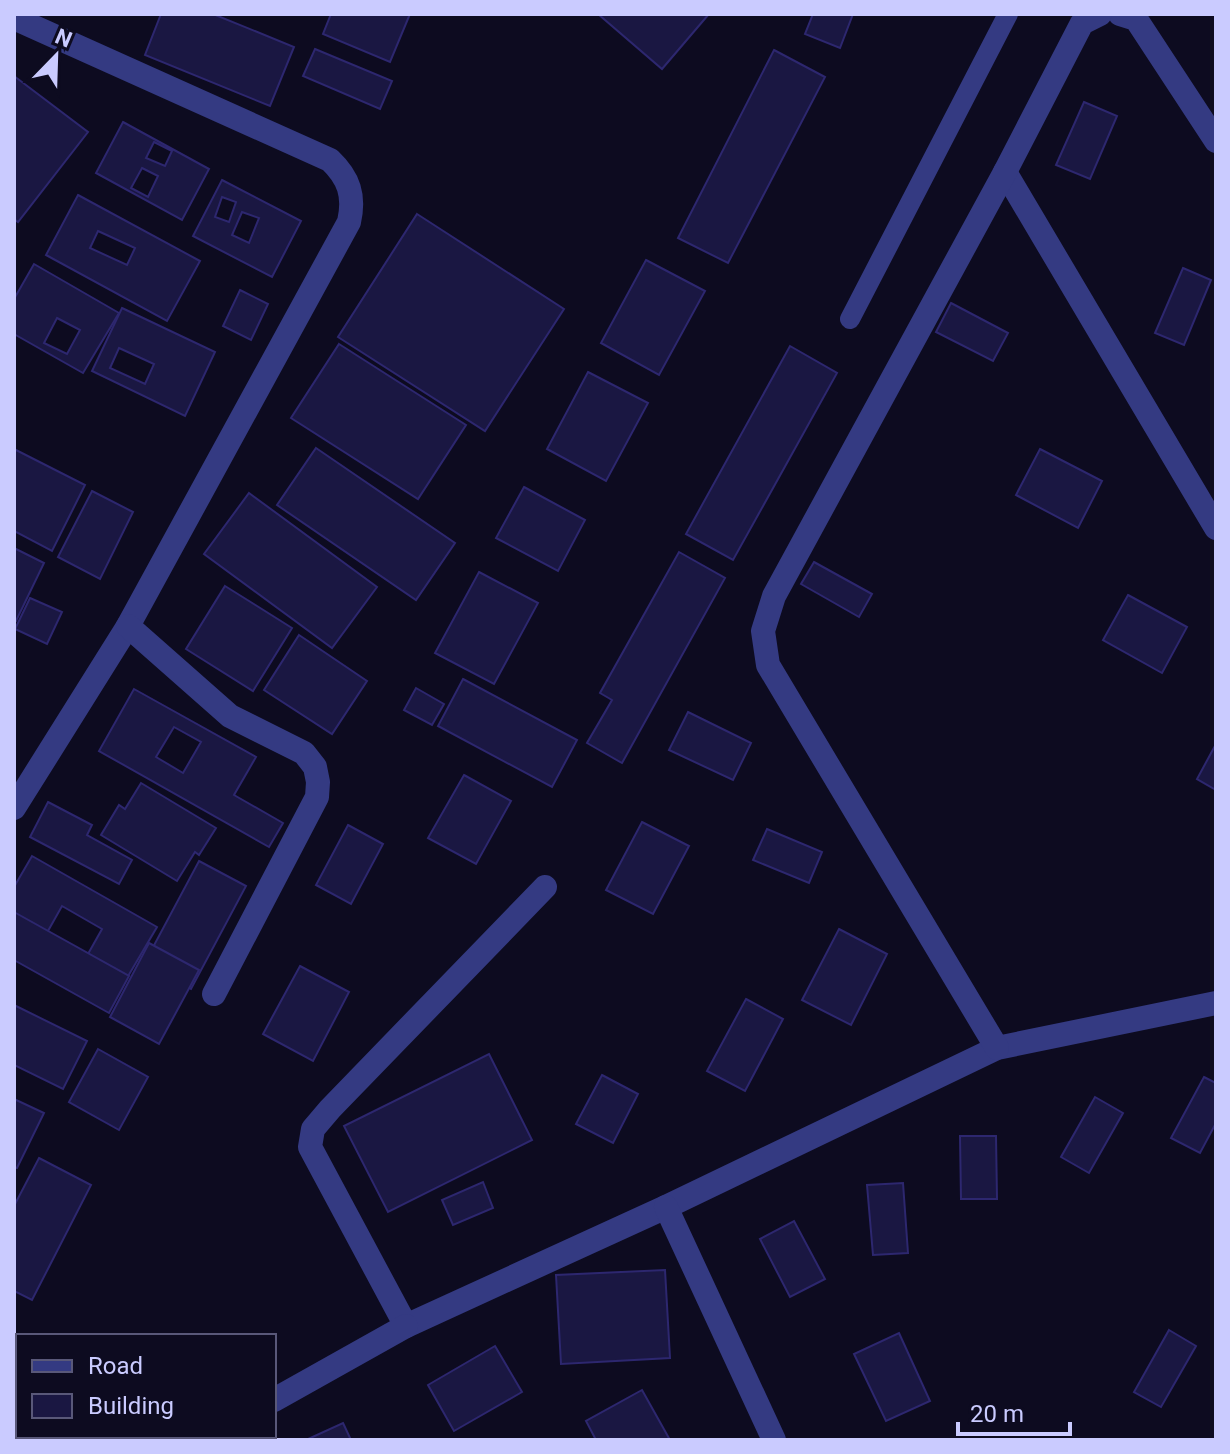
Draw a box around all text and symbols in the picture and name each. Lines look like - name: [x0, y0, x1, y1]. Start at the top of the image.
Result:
- north arrow: [16, 16, 96, 96]
- text: N: [52, 24, 76, 53]
- legend: [16, 1334, 276, 1438]
- text: Road: [88, 1352, 143, 1380]
- scale bar: [958, 1386, 1070, 1436]
- text: Building: [88, 1392, 174, 1420]
- text: 20 m: [970, 1400, 1024, 1428]

